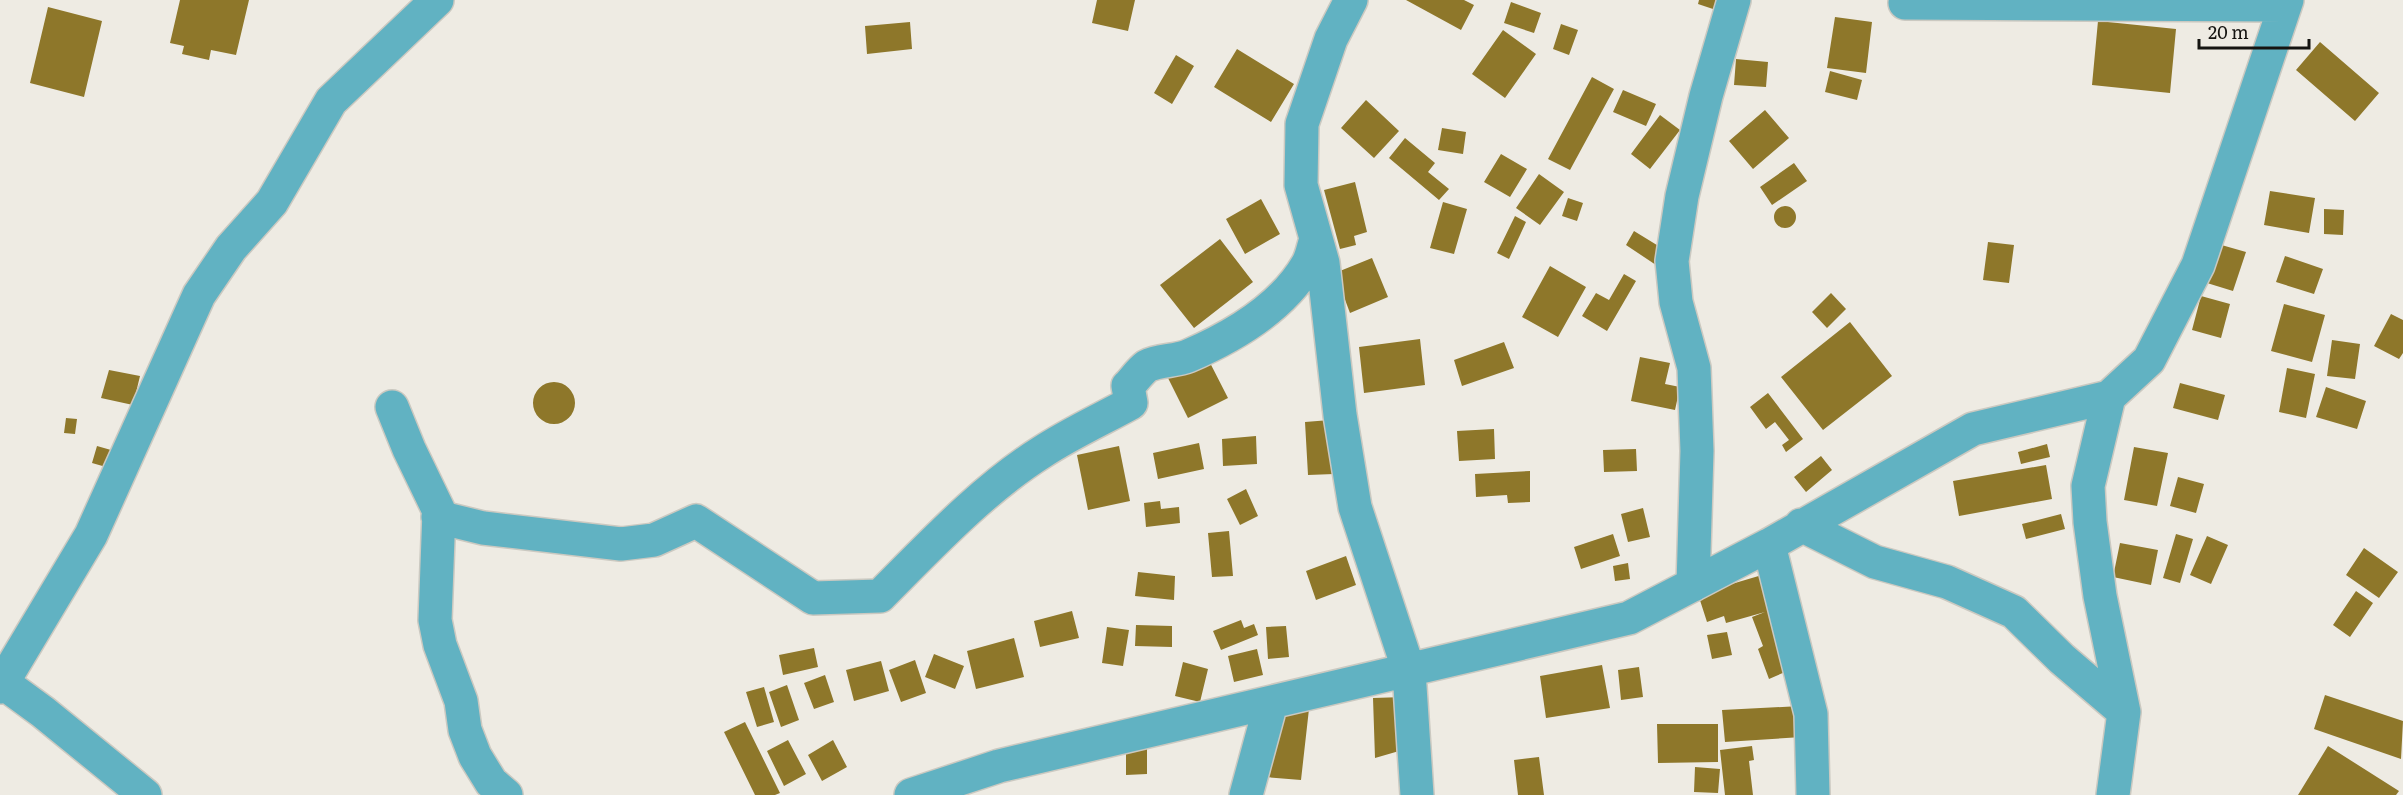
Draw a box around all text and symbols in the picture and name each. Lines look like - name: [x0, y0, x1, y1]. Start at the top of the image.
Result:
- scale bar: [2199, 12, 2308, 50]
- text: 20 m: [2208, 18, 2249, 45]

